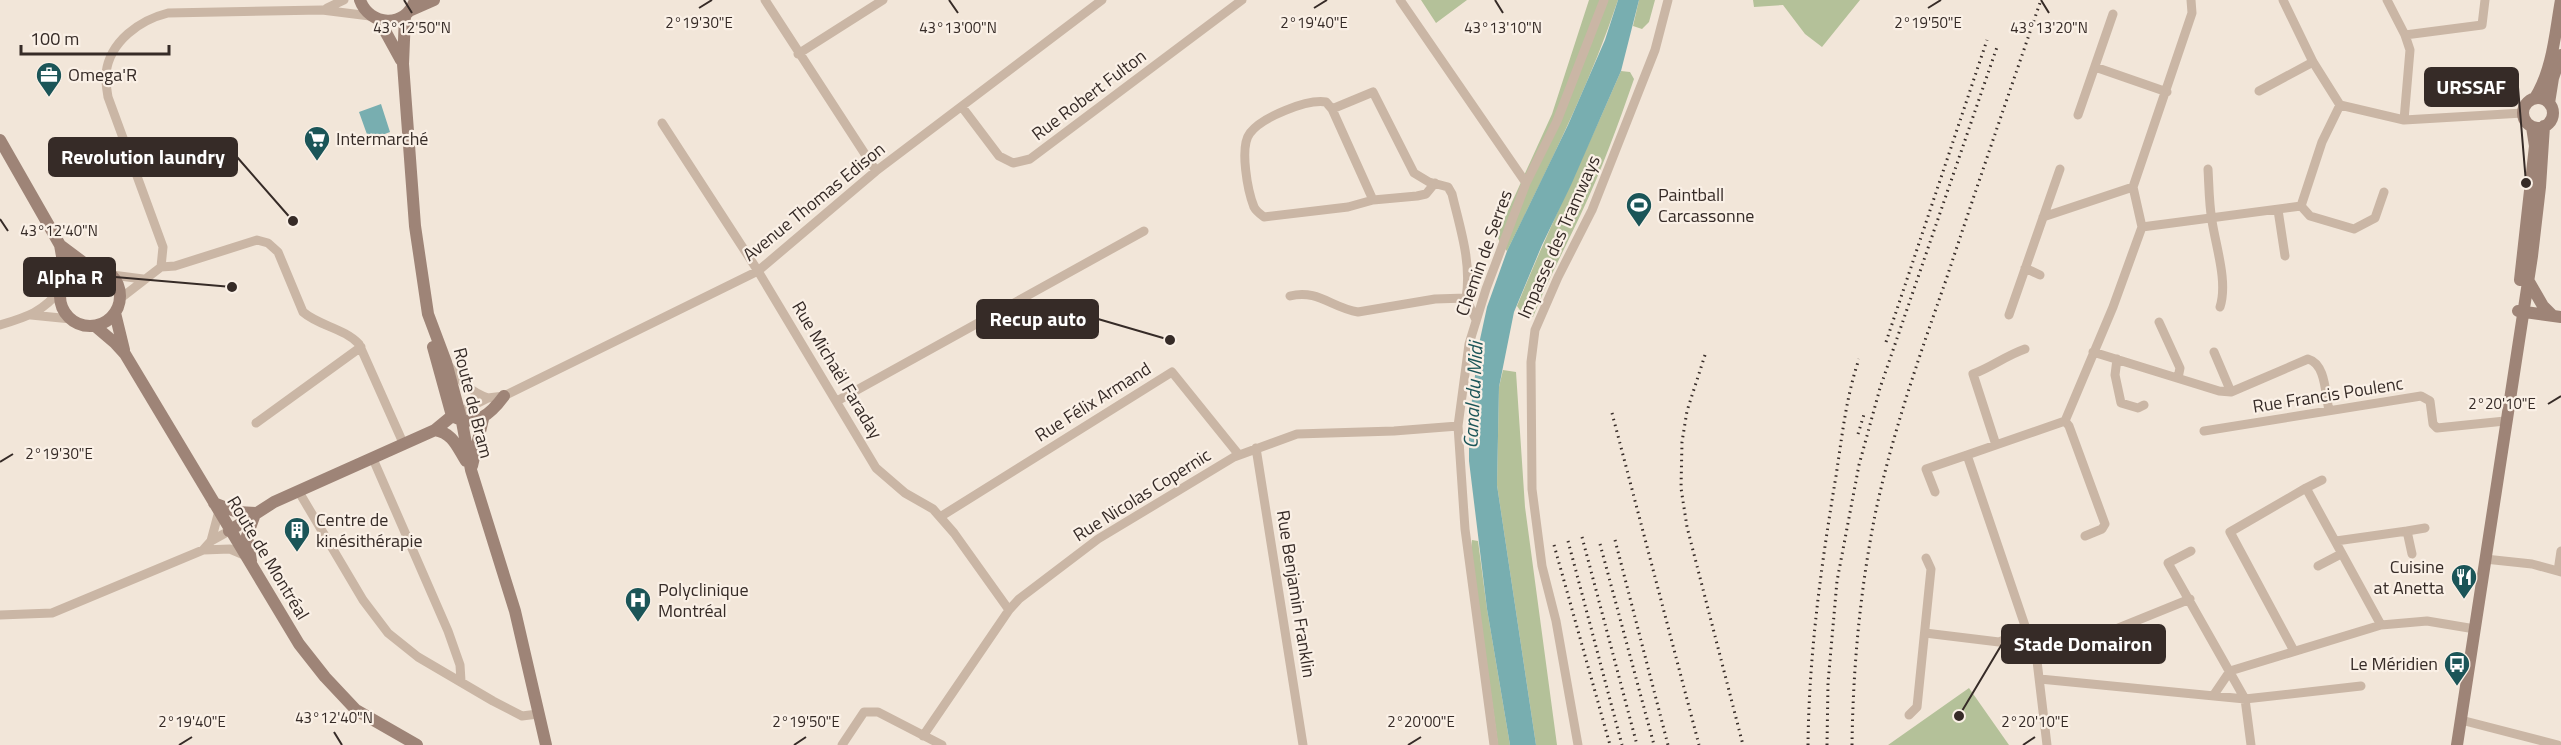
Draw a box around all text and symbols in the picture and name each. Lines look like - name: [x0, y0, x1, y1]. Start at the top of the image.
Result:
- text: 2°19'30"E: [665, 11, 733, 34]
- text: 2°19'40"E: [1280, 11, 1348, 34]
- text: 2°19'50"E: [1894, 11, 1962, 34]
- text: 43°12'50"N: [373, 16, 451, 39]
- text: 43°13'00"N: [919, 16, 997, 39]
- text: 43°13'10"N: [1464, 16, 1542, 39]
- text: 43°13'20"N: [2010, 16, 2088, 39]
- scale bar: [21, 18, 170, 56]
- text: 100 m: [30, 25, 79, 52]
- street label: Rue Robert Fulton: [1026, 42, 1152, 147]
- office icon: Omega'R: [34, 60, 64, 98]
- place label: Omega'R: [68, 61, 137, 88]
- callout: URSSAF: [2425, 68, 2518, 106]
- text: URSSAF: [2436, 71, 2506, 102]
- supermarket icon: Intermarché: [302, 124, 332, 162]
- place label: Intermarché: [336, 125, 428, 152]
- street label: Avenue Thomas Edison: [737, 136, 891, 268]
- callout: Revolution laundry: [49, 138, 237, 176]
- text: Revolution laundry: [61, 141, 225, 172]
- street label: Impasse des Tramways: [1510, 151, 1607, 323]
- place label: Paintball Carcassonne: [1658, 181, 1754, 229]
- street label: Chemin de Serres: [1448, 186, 1519, 320]
- sports icon: Paintball Carcassonne: [1624, 190, 1654, 228]
- text: 43°12'40"N: [20, 219, 98, 242]
- callout: Alpha R: [24, 258, 115, 296]
- text: Alpha R: [37, 261, 103, 292]
- street label: Rue Michaël Faraday: [785, 296, 890, 444]
- callout: Recup auto: [977, 300, 1098, 338]
- text: Recup auto: [990, 303, 1086, 334]
- water label: Canal du Midi: [1454, 338, 1491, 449]
- street label: Route de Bram: [447, 345, 500, 461]
- street label: Rue Félix Armand: [1029, 355, 1156, 448]
- street label: Rue Francis Poulenc: [2251, 369, 2405, 420]
- text: 2°20'10"E: [2468, 392, 2536, 415]
- street label: Rue Nicolas Copernic: [1068, 441, 1216, 548]
- text: 2°19'30"E: [25, 442, 93, 465]
- street label: Route de Montréal: [221, 490, 316, 625]
- place label: Centre de kinésithérapie: [316, 506, 422, 554]
- street label: Rue Benjamin Franklin: [1270, 508, 1323, 680]
- building icon: Centre de kinésithérapie: [282, 515, 312, 553]
- place label: Cuisine at Anetta: [2374, 553, 2444, 601]
- restaurant icon: Cuisine at Anetta: [2449, 562, 2479, 600]
- place label: Polyclinique Montréal: [658, 576, 748, 624]
- hospital icon: Polyclinique Montréal: [623, 585, 653, 623]
- callout: Stade Domairon: [2002, 625, 2165, 663]
- text: Stade Domairon: [2014, 628, 2152, 659]
- bus stop icon: Le Méridien: [2442, 649, 2472, 687]
- place label: Le Méridien: [2350, 650, 2438, 677]
- text: 43°12'40"N: [295, 706, 373, 729]
- text: 2°19'40"E: [158, 710, 226, 733]
- text: 2°19'50"E: [772, 710, 840, 733]
- text: 2°20'00"E: [1387, 710, 1455, 733]
- text: 2°20'10"E: [2001, 710, 2069, 733]

